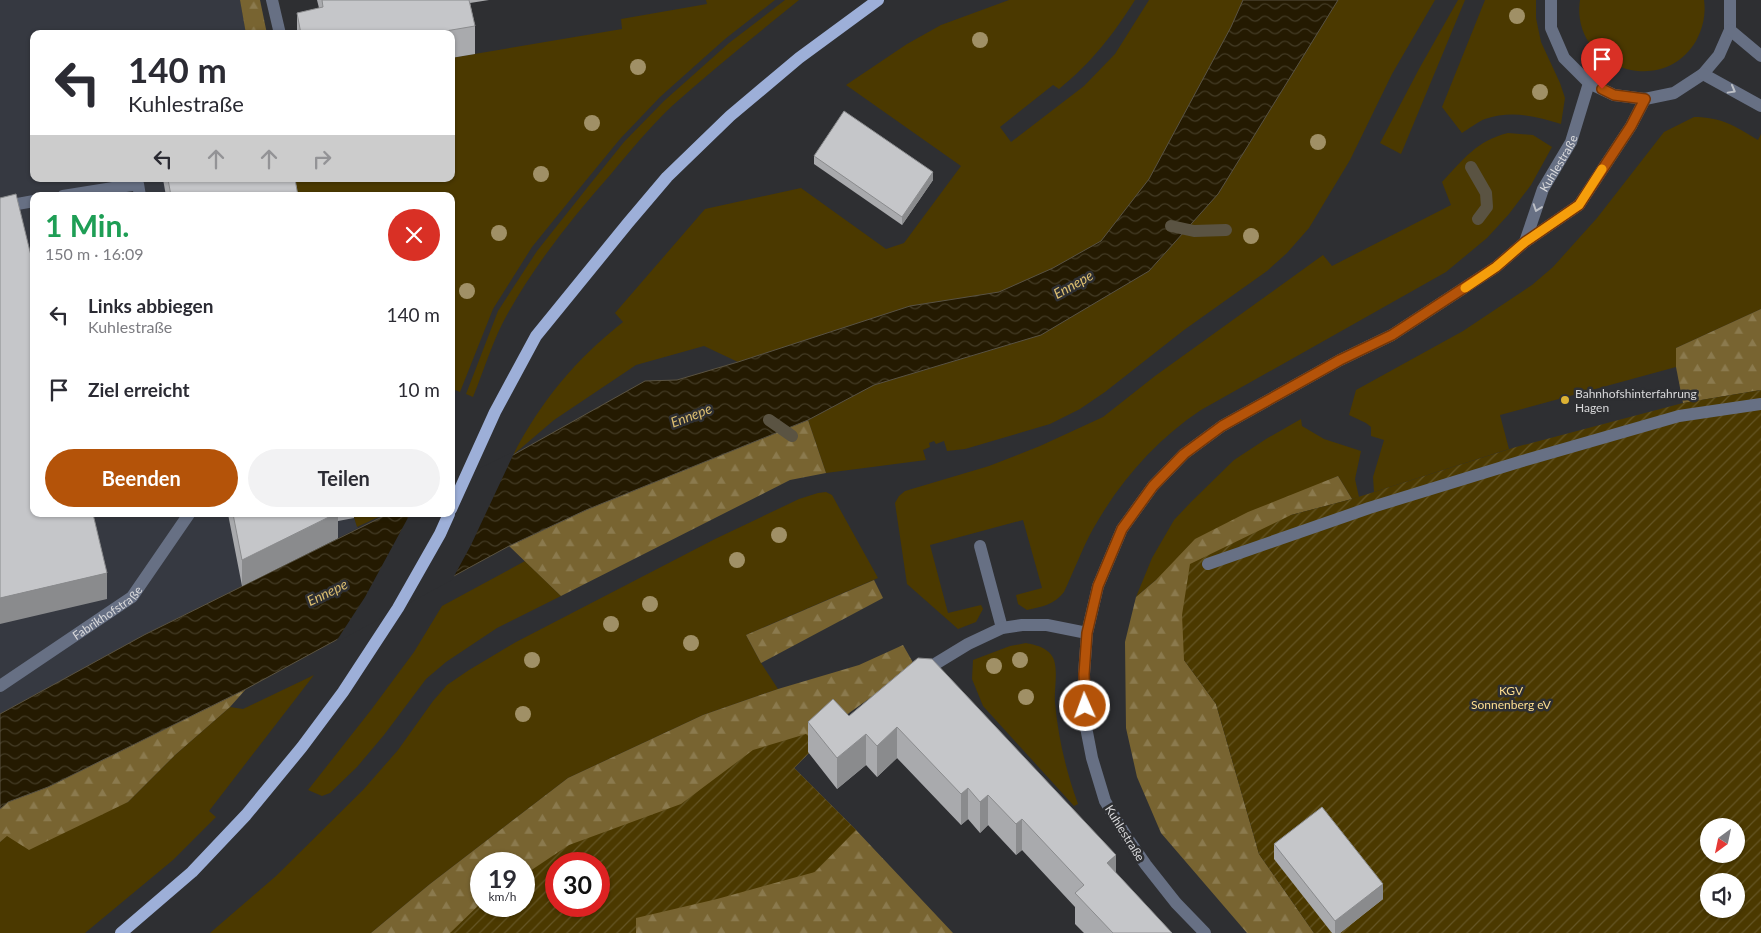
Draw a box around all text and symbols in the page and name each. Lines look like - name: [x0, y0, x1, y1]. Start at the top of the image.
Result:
- pin: [1581, 38, 1623, 89]
- icon: arrive: [1588, 45, 1616, 73]
- text: 140 m: [128, 48, 227, 90]
- icon: left: [45, 50, 110, 115]
- one-way arrow: [1727, 84, 1736, 94]
- text: Kuhlestraße: [128, 90, 244, 117]
- street label: Kuhlestraße: [1536, 133, 1580, 194]
- icon: left: [149, 145, 177, 173]
- icon: ahead: [202, 145, 230, 173]
- icon: ahead: [255, 145, 283, 173]
- icon: right: [308, 145, 336, 173]
- one-way arrow: [1533, 203, 1543, 212]
- text: 1 Min.: [45, 207, 130, 243]
- button: close: [388, 209, 440, 261]
- text: 150 m · 16:09: [45, 244, 144, 263]
- water label: Ennepe: [1050, 266, 1096, 302]
- text: Links abbiegen: [88, 294, 213, 317]
- icon: left: [45, 301, 73, 329]
- text: 140 m: [386, 303, 440, 326]
- text: Kuhlestraße: [88, 317, 172, 336]
- icon: arrive: [45, 376, 73, 404]
- text: Ziel erreicht: [88, 378, 190, 401]
- text: 10 m: [397, 378, 440, 401]
- place label: Bahnhofshinterfahrung Hagen: [1575, 386, 1697, 415]
- marker: Bahnhofshinterfahrung Hagen: [1559, 394, 1571, 406]
- water label: Ennepe: [668, 399, 714, 431]
- button: Beenden: [45, 449, 238, 507]
- button: Teilen: [248, 449, 440, 507]
- water label: Ennepe: [304, 575, 350, 609]
- street label: Fabrikhofstraße: [69, 583, 145, 643]
- position arrow: [1058, 679, 1110, 731]
- park label: KGV Sonnenberg eV: [1471, 683, 1552, 712]
- street label: Kuhlestraße: [1102, 802, 1148, 864]
- north arrow: [1700, 818, 1745, 862]
- map controls: [1700, 818, 1745, 918]
- speed limit sign: 30: [545, 852, 610, 917]
- text: 19: [488, 863, 517, 893]
- button: sound: [1700, 873, 1745, 918]
- text: km/h: [488, 889, 517, 904]

